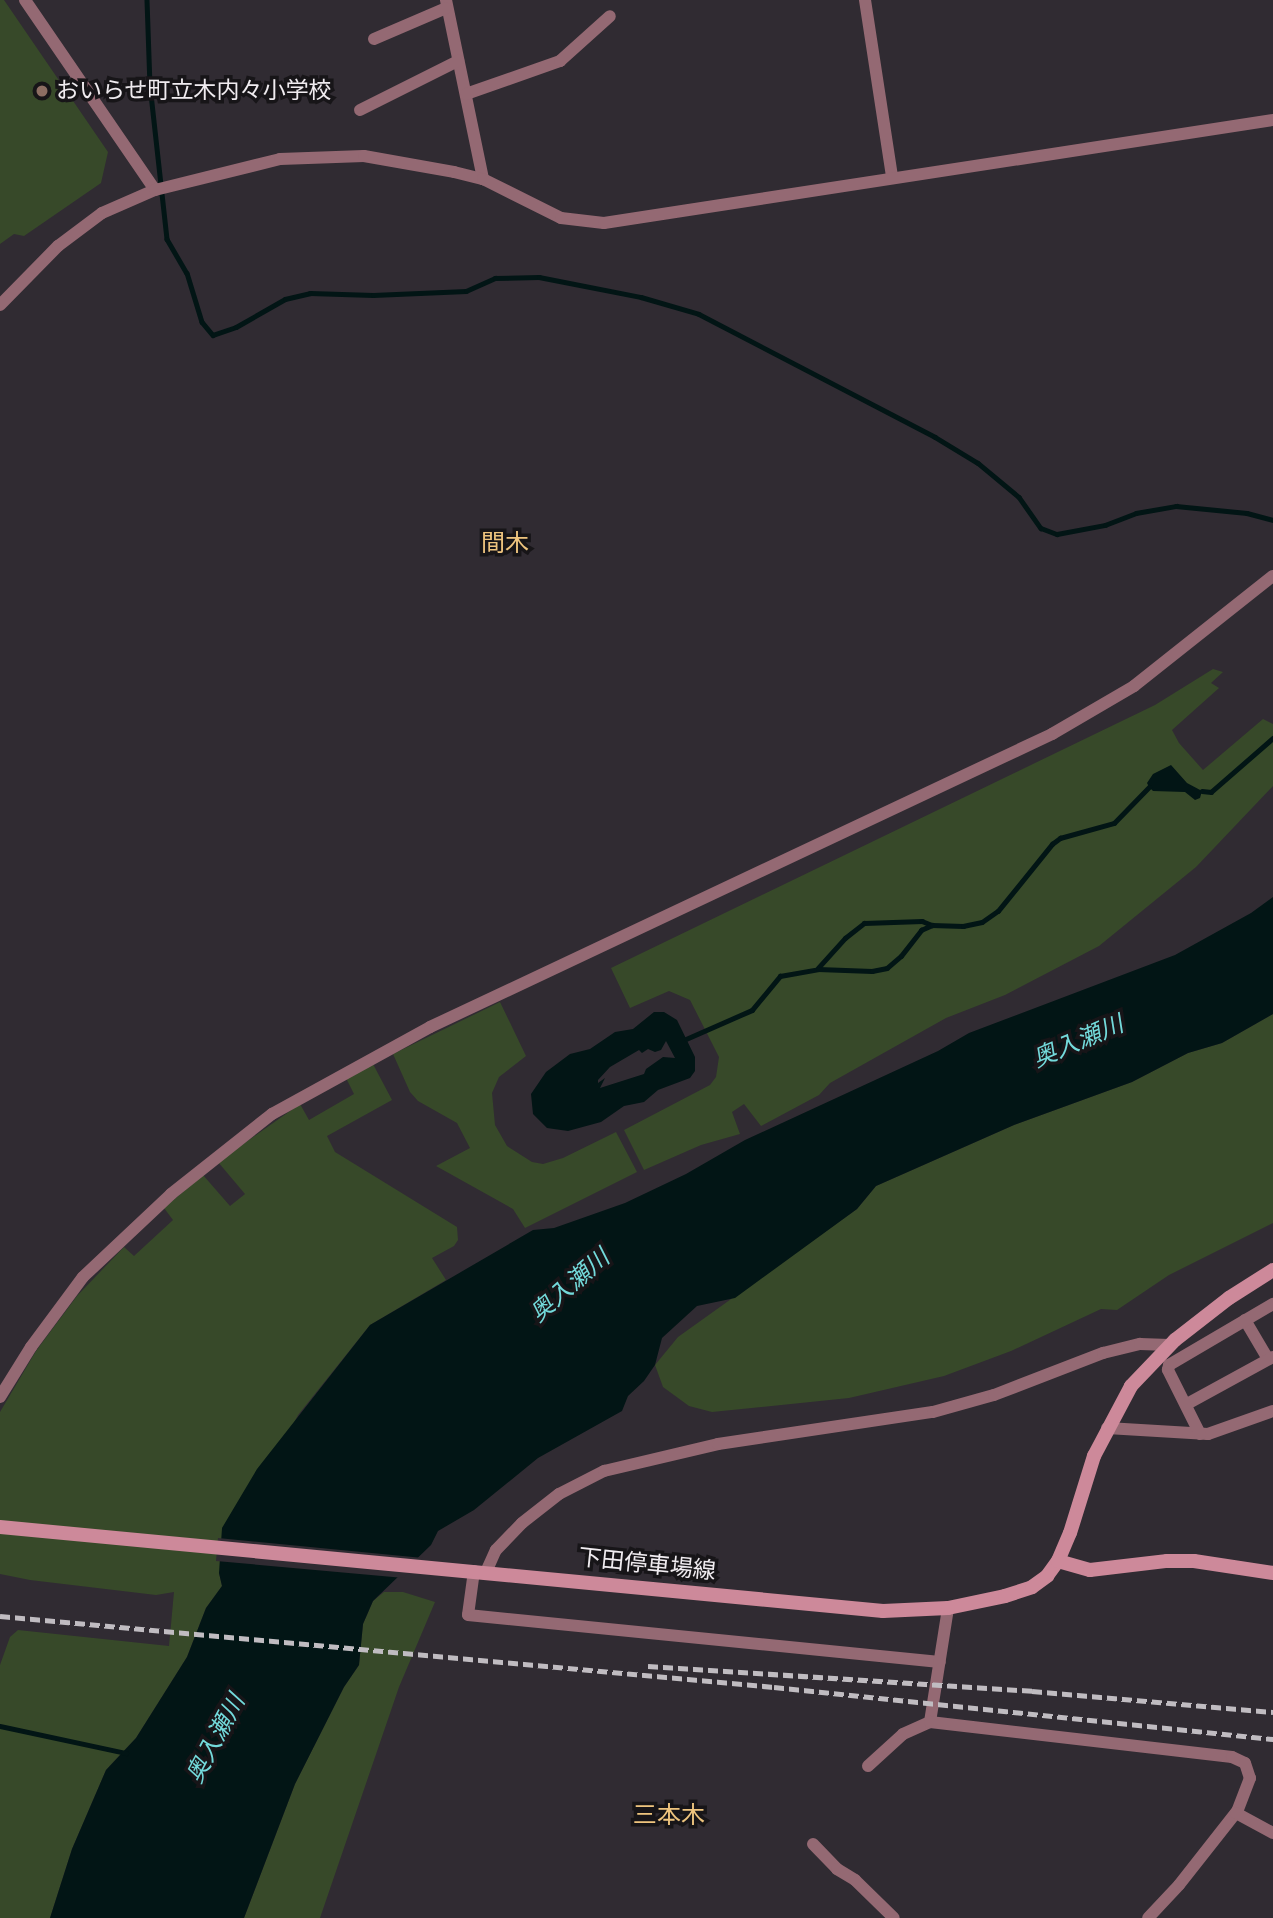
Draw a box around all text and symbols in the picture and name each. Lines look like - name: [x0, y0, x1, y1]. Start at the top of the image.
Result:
- place label: おいらせ町立木内々小学校: [56, 77, 332, 105]
- marker: おいらせ町立木内々小学校: [34, 83, 50, 99]
- district label: 間木: [481, 530, 529, 558]
- water label: 奥入瀬川: [1028, 1010, 1128, 1074]
- water label: 奥入瀬川: [524, 1244, 616, 1328]
- street label: 下田停車場線: [577, 1544, 717, 1586]
- water label: 奥入瀬川: [181, 1690, 251, 1788]
- district label: 三本木: [633, 1802, 705, 1830]

